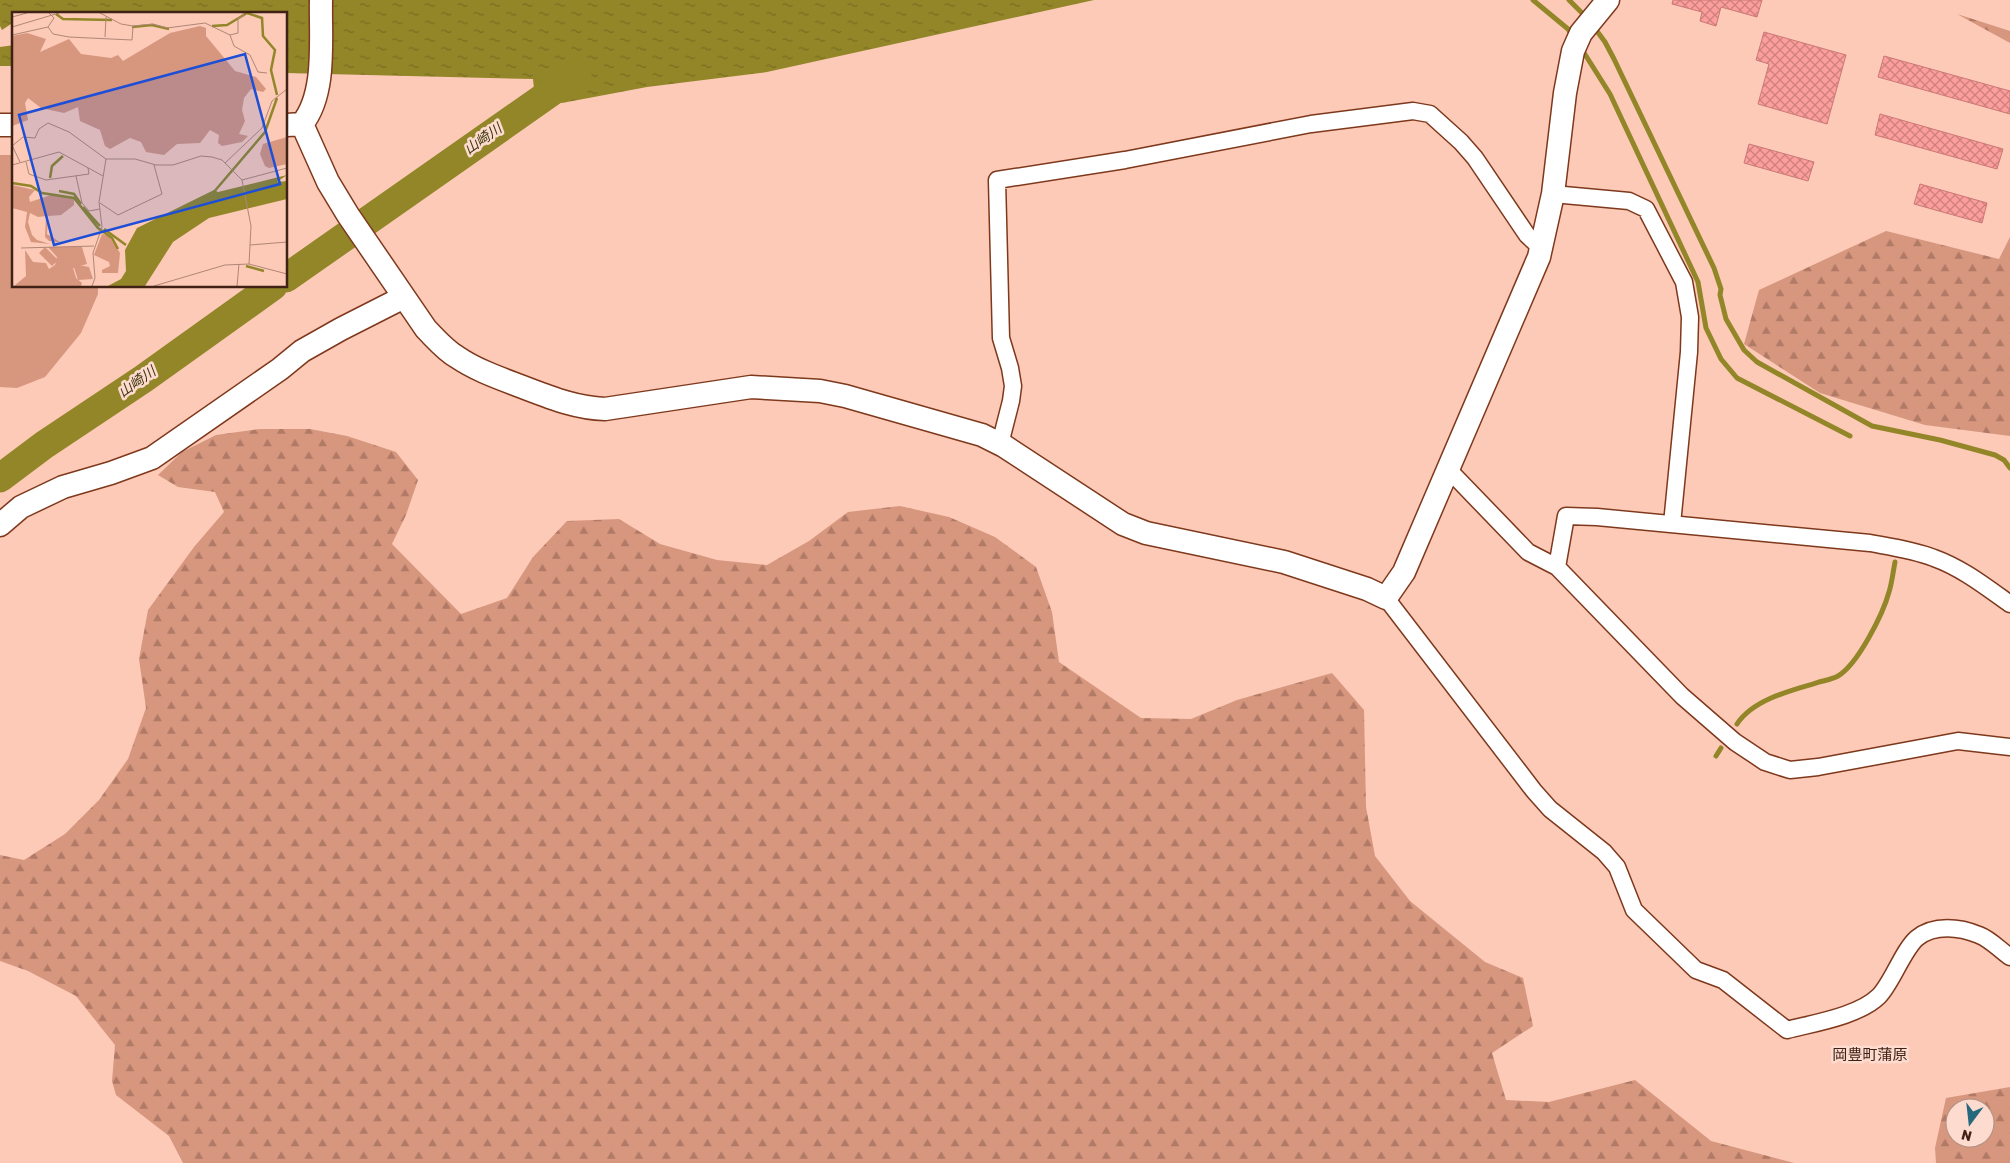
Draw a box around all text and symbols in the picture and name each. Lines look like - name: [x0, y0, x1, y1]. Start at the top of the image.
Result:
- inset map: [12, 12, 288, 288]
- water label: 山崎川: [461, 119, 507, 158]
- water label: 山崎川: [115, 362, 161, 401]
- district label: 岡豊町蒲原: [1832, 1046, 1908, 1064]
- north arrow: [1945, 1098, 1995, 1148]
- text: N: [1960, 1126, 1974, 1145]

